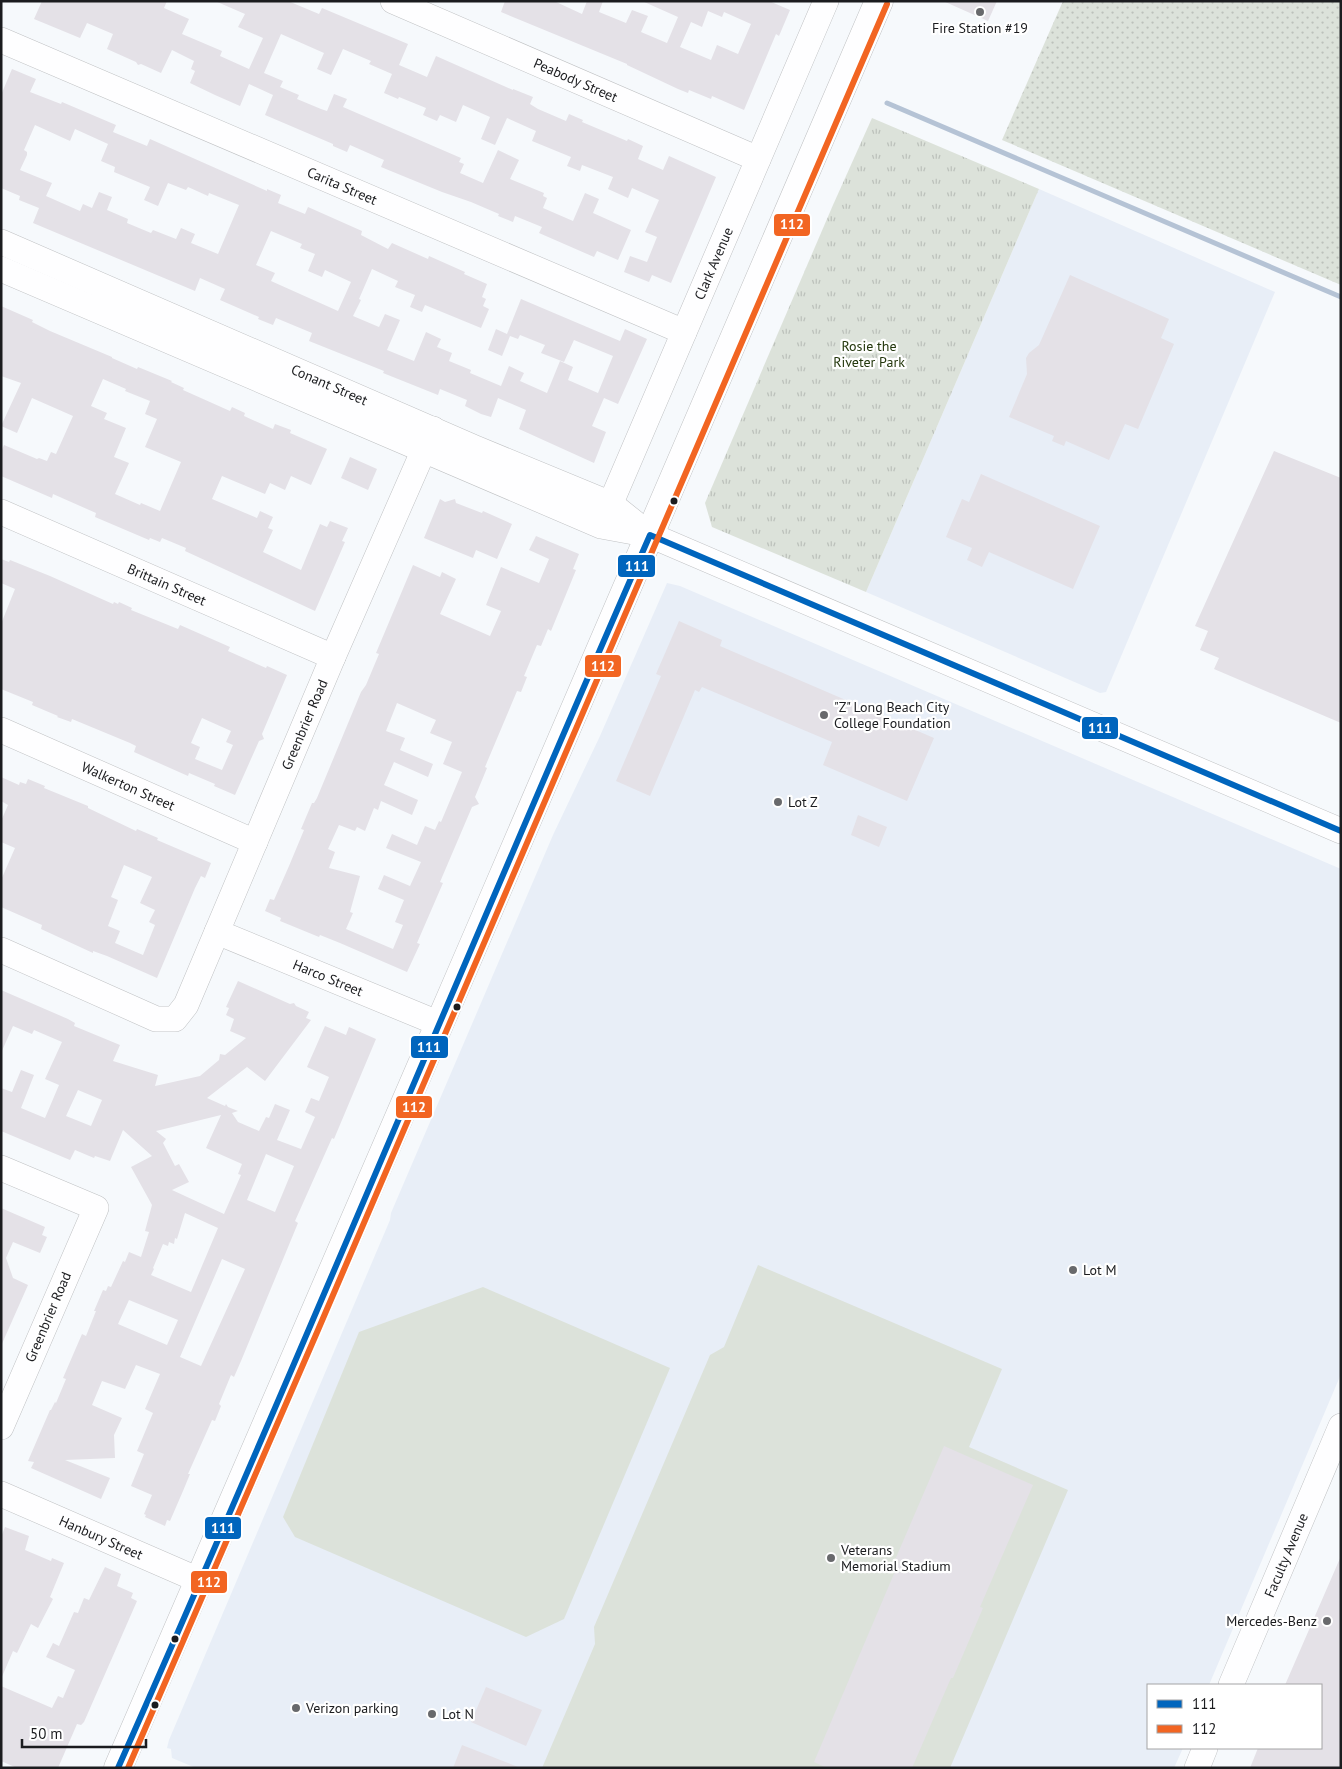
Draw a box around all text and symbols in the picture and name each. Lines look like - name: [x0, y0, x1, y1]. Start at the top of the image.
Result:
- marker: Fire Station #19: [974, 6, 986, 18]
- place label: Fire Station #19: [932, 19, 1028, 37]
- street label: Peabody Street: [531, 54, 621, 106]
- street label: Carita Street: [304, 163, 380, 209]
- line badge: 112: [773, 213, 811, 237]
- text: 112: [780, 215, 804, 233]
- street label: Clark Avenue: [690, 224, 737, 302]
- park label: Rosie the Riveter Park: [833, 337, 905, 371]
- street label: Conant Street: [288, 360, 371, 409]
- unlabelled marker: [669, 496, 679, 506]
- line badge: 111: [617, 554, 656, 578]
- text: 111: [625, 557, 649, 575]
- street label: Brittain Street: [125, 559, 209, 610]
- line badge: 112: [584, 654, 622, 678]
- text: 112: [591, 657, 615, 675]
- street label: Greenbrier Road: [277, 677, 332, 772]
- place label: "Z" Long Beach City College Foundation: [834, 698, 951, 732]
- marker: "Z" Long Beach City College Foundation: [818, 709, 830, 721]
- line badge: 111: [1081, 716, 1119, 740]
- text: 111: [1088, 719, 1112, 737]
- street label: Walkerton Street: [79, 758, 178, 815]
- place label: Lot Z: [788, 793, 818, 811]
- marker: Lot Z: [772, 796, 784, 808]
- street label: Harco Street: [290, 955, 366, 1000]
- unlabelled marker: [452, 1002, 462, 1012]
- line badge: 111: [410, 1035, 449, 1059]
- text: 111: [417, 1038, 441, 1056]
- line badge: 112: [395, 1095, 433, 1119]
- text: 112: [402, 1098, 426, 1116]
- place label: Lot M: [1083, 1261, 1116, 1279]
- marker: Lot M: [1067, 1264, 1079, 1276]
- street label: Greenbrier Road: [21, 1269, 75, 1365]
- street label: Faculty Avenue: [1260, 1510, 1312, 1600]
- street label: Hanbury Street: [56, 1511, 146, 1564]
- line badge: 111: [204, 1516, 242, 1540]
- text: 111: [211, 1519, 235, 1537]
- place label: Veterans Memorial Stadium: [840, 1541, 951, 1575]
- marker: Veterans Memorial Stadium: [825, 1552, 837, 1564]
- line badge: 112: [190, 1570, 228, 1594]
- text: 112: [197, 1573, 221, 1591]
- place label: Mercedes-Benz: [1226, 1612, 1317, 1630]
- marker: Mercedes-Benz: [1321, 1615, 1333, 1627]
- unlabelled marker: [170, 1634, 180, 1644]
- legend: [1147, 1684, 1322, 1749]
- text: 111: [1192, 1694, 1217, 1713]
- place label: Verizon parking: [305, 1699, 399, 1717]
- unlabelled marker: [150, 1700, 160, 1710]
- marker: Verizon parking: [290, 1702, 302, 1714]
- place label: Lot N: [442, 1705, 474, 1723]
- marker: Lot N: [426, 1708, 438, 1720]
- scale bar: [22, 1716, 146, 1748]
- text: 112: [1192, 1719, 1217, 1738]
- text: 50 m: [30, 1724, 63, 1743]

